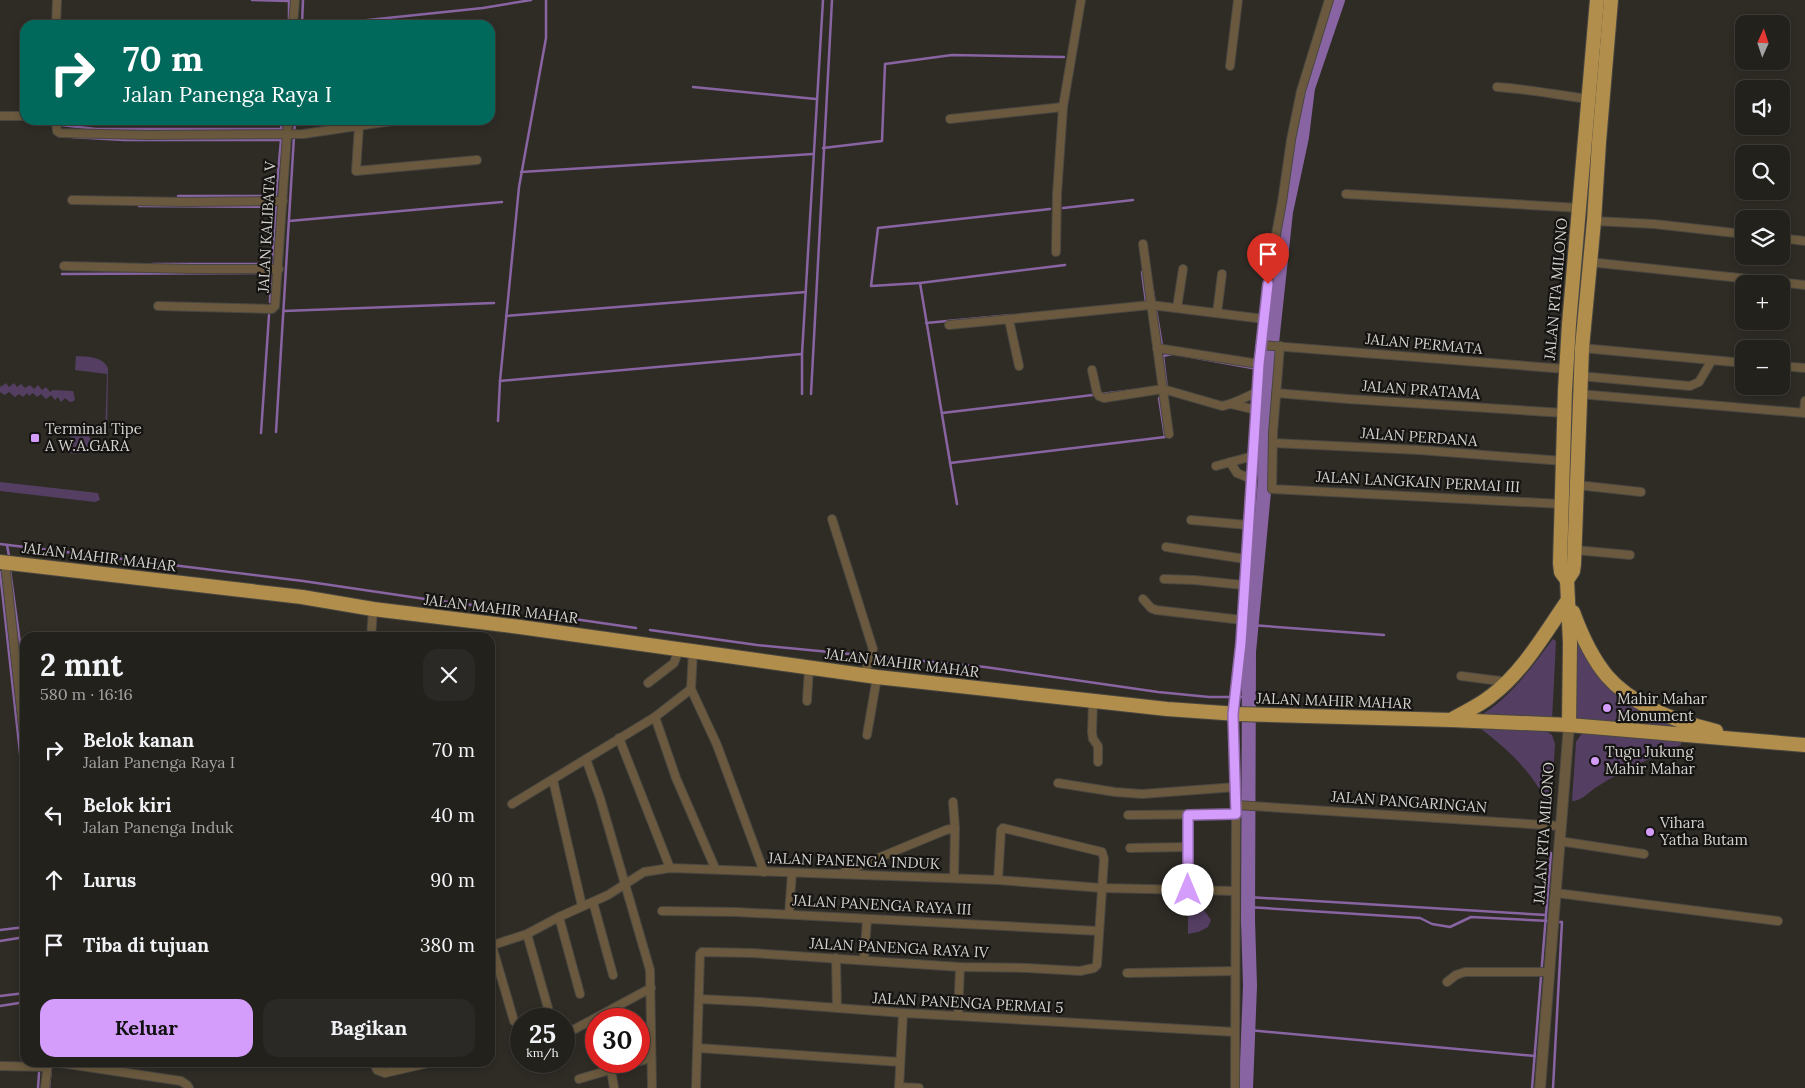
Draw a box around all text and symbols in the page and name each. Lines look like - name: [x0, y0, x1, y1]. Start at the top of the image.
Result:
- north arrow: [1735, 15, 1790, 70]
- map controls: [1735, 15, 1790, 395]
- text: 70 m: [123, 36, 203, 81]
- icon: right: [40, 40, 105, 105]
- text: Jalan Panenga Raya I: [123, 80, 332, 108]
- button: sound: [1735, 80, 1790, 135]
- button: search: [1735, 145, 1790, 200]
- street label: JALAN KALIBATA V: [254, 159, 280, 294]
- button: layers: [1735, 210, 1790, 265]
- street label: JALAN RTA MILONO: [1540, 217, 1571, 362]
- pin: [1247, 233, 1289, 284]
- icon: arrive: [1254, 240, 1282, 268]
- button: +: [1735, 275, 1790, 330]
- street label: JALAN PERMATA: [1364, 329, 1484, 358]
- button: −: [1735, 340, 1790, 395]
- street label: JALAN PRATAMA: [1360, 376, 1481, 403]
- place label: Terminal Tipe A W.A.GARA: [44, 419, 142, 455]
- street label: JALAN PERDANA: [1359, 423, 1479, 450]
- marker: Terminal Tipe A W.A.GARA: [29, 432, 41, 444]
- street label: JALAN LANGKAIN PERMAI III: [1314, 467, 1521, 496]
- street label: JALAN MAHIR MAHAR: [20, 537, 178, 575]
- street label: JALAN MAHIR MAHAR: [422, 589, 580, 627]
- street label: JALAN MAHIR MAHAR: [823, 643, 981, 681]
- text: 2 mnt: [40, 646, 123, 684]
- button: close: [423, 649, 475, 701]
- text: 580 m · 16:16: [40, 684, 133, 704]
- street label: JALAN MAHIR MAHAR: [1255, 688, 1412, 713]
- place label: Mahir Mahar Monument: [1617, 689, 1707, 725]
- marker: Mahir Mahar Monument: [1601, 702, 1613, 714]
- text: Belok kanan: [83, 728, 194, 752]
- icon: right: [40, 736, 68, 764]
- text: 70 m: [432, 738, 475, 762]
- place label: Tugu Jukung Mahir Mahar: [1605, 742, 1695, 778]
- text: Jalan Panenga Raya I: [83, 752, 235, 772]
- marker: Tugu Jukung Mahir Mahar: [1589, 755, 1601, 767]
- street label: JALAN RTA MILONO: [1529, 761, 1558, 906]
- street label: JALAN PANGARINGAN: [1329, 786, 1488, 816]
- text: Belok kiri: [83, 793, 172, 817]
- icon: left: [40, 801, 68, 829]
- text: 40 m: [431, 803, 475, 827]
- place label: Vihara Yatha Butam: [1659, 813, 1748, 849]
- text: Jalan Panenga Induk: [83, 817, 233, 837]
- marker: Vihara Yatha Butam: [1644, 826, 1656, 838]
- street label: JALAN PANENGA INDUK: [767, 848, 941, 873]
- position arrow: [1161, 863, 1213, 915]
- icon: ahead: [40, 866, 68, 894]
- text: Lurus: [83, 868, 136, 892]
- text: 90 m: [430, 868, 475, 892]
- street label: JALAN PANENGA RAYA III: [791, 890, 972, 919]
- icon: arrive: [40, 931, 68, 959]
- text: Tiba di tujuan: [83, 933, 209, 957]
- text: 380 m: [420, 933, 475, 957]
- street label: JALAN PANENGA RAYA IV: [808, 933, 990, 962]
- street label: JALAN PANENGA PERMAI 5: [871, 988, 1064, 1017]
- button: Keluar: [40, 999, 253, 1057]
- button: Bagikan: [263, 999, 475, 1057]
- speed limit sign: 30: [585, 1008, 650, 1073]
- text: 25: [529, 1018, 556, 1050]
- text: km/h: [526, 1045, 559, 1060]

